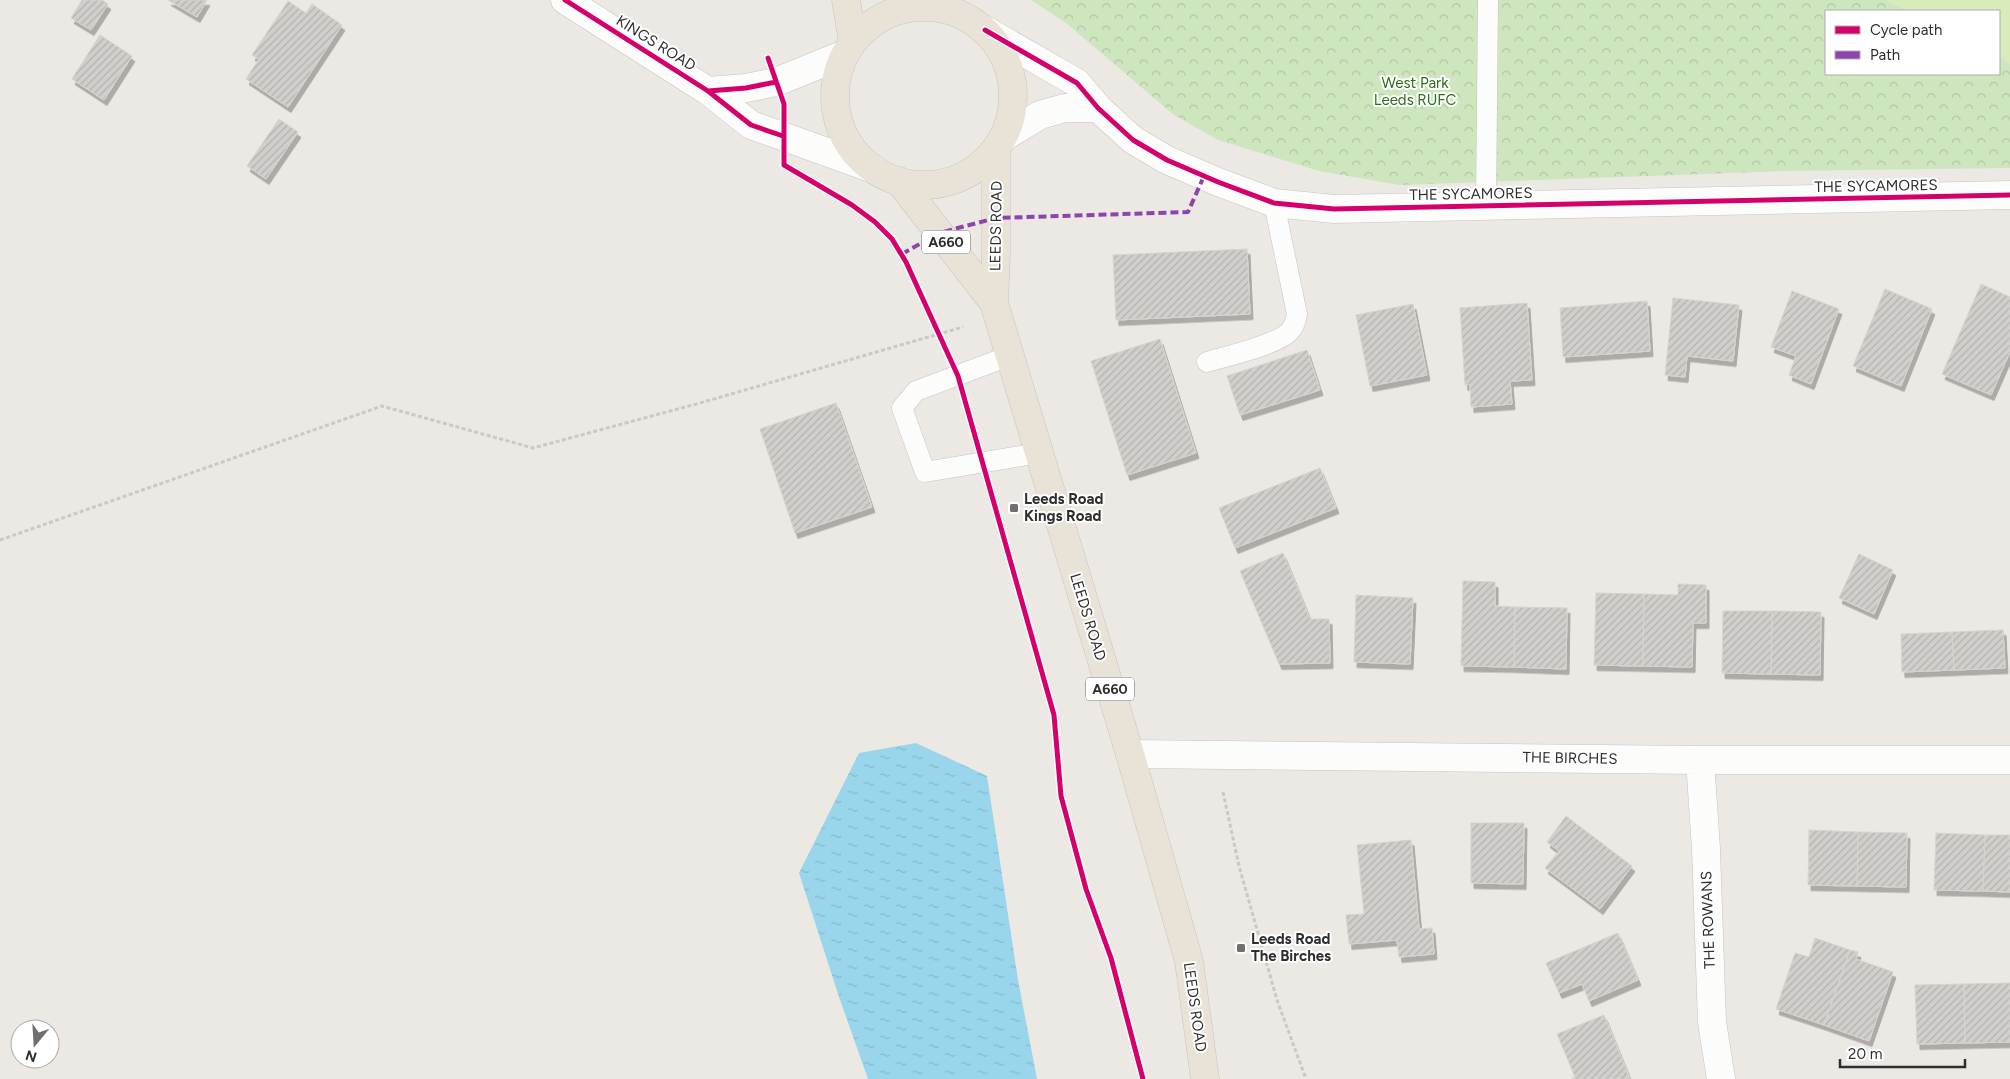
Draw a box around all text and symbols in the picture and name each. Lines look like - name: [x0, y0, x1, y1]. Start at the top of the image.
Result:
- legend: [1825, 10, 2000, 75]
- street label: KINGS ROAD: [613, 11, 699, 75]
- text: Cycle path: [1870, 21, 1942, 39]
- text: Path: [1870, 46, 1900, 64]
- park label: West Park Leeds RUFC: [1374, 74, 1456, 109]
- street label: THE SYCAMORES: [1814, 176, 1938, 196]
- street label: LEEDS ROAD: [986, 181, 1006, 271]
- street label: THE SYCAMORES: [1409, 184, 1533, 204]
- road number: A660: [922, 230, 970, 253]
- place label: Leeds Road Kings Road: [1024, 490, 1104, 525]
- marker: Leeds Road Kings Road: [1008, 502, 1020, 514]
- street label: LEEDS ROAD: [1066, 571, 1110, 663]
- road number: A660: [1086, 678, 1134, 701]
- street label: THE BIRCHES: [1522, 748, 1618, 768]
- street label: THE ROWANS: [1697, 871, 1719, 969]
- place label: Leeds Road The Birches: [1251, 930, 1331, 965]
- marker: Leeds Road The Birches: [1235, 942, 1247, 954]
- street label: LEEDS ROAD: [1180, 961, 1210, 1053]
- north arrow: [10, 1019, 60, 1069]
- scale bar: [1840, 1036, 1965, 1068]
- text: 20 m: [1848, 1045, 1882, 1063]
- text: N: [23, 1046, 39, 1066]

